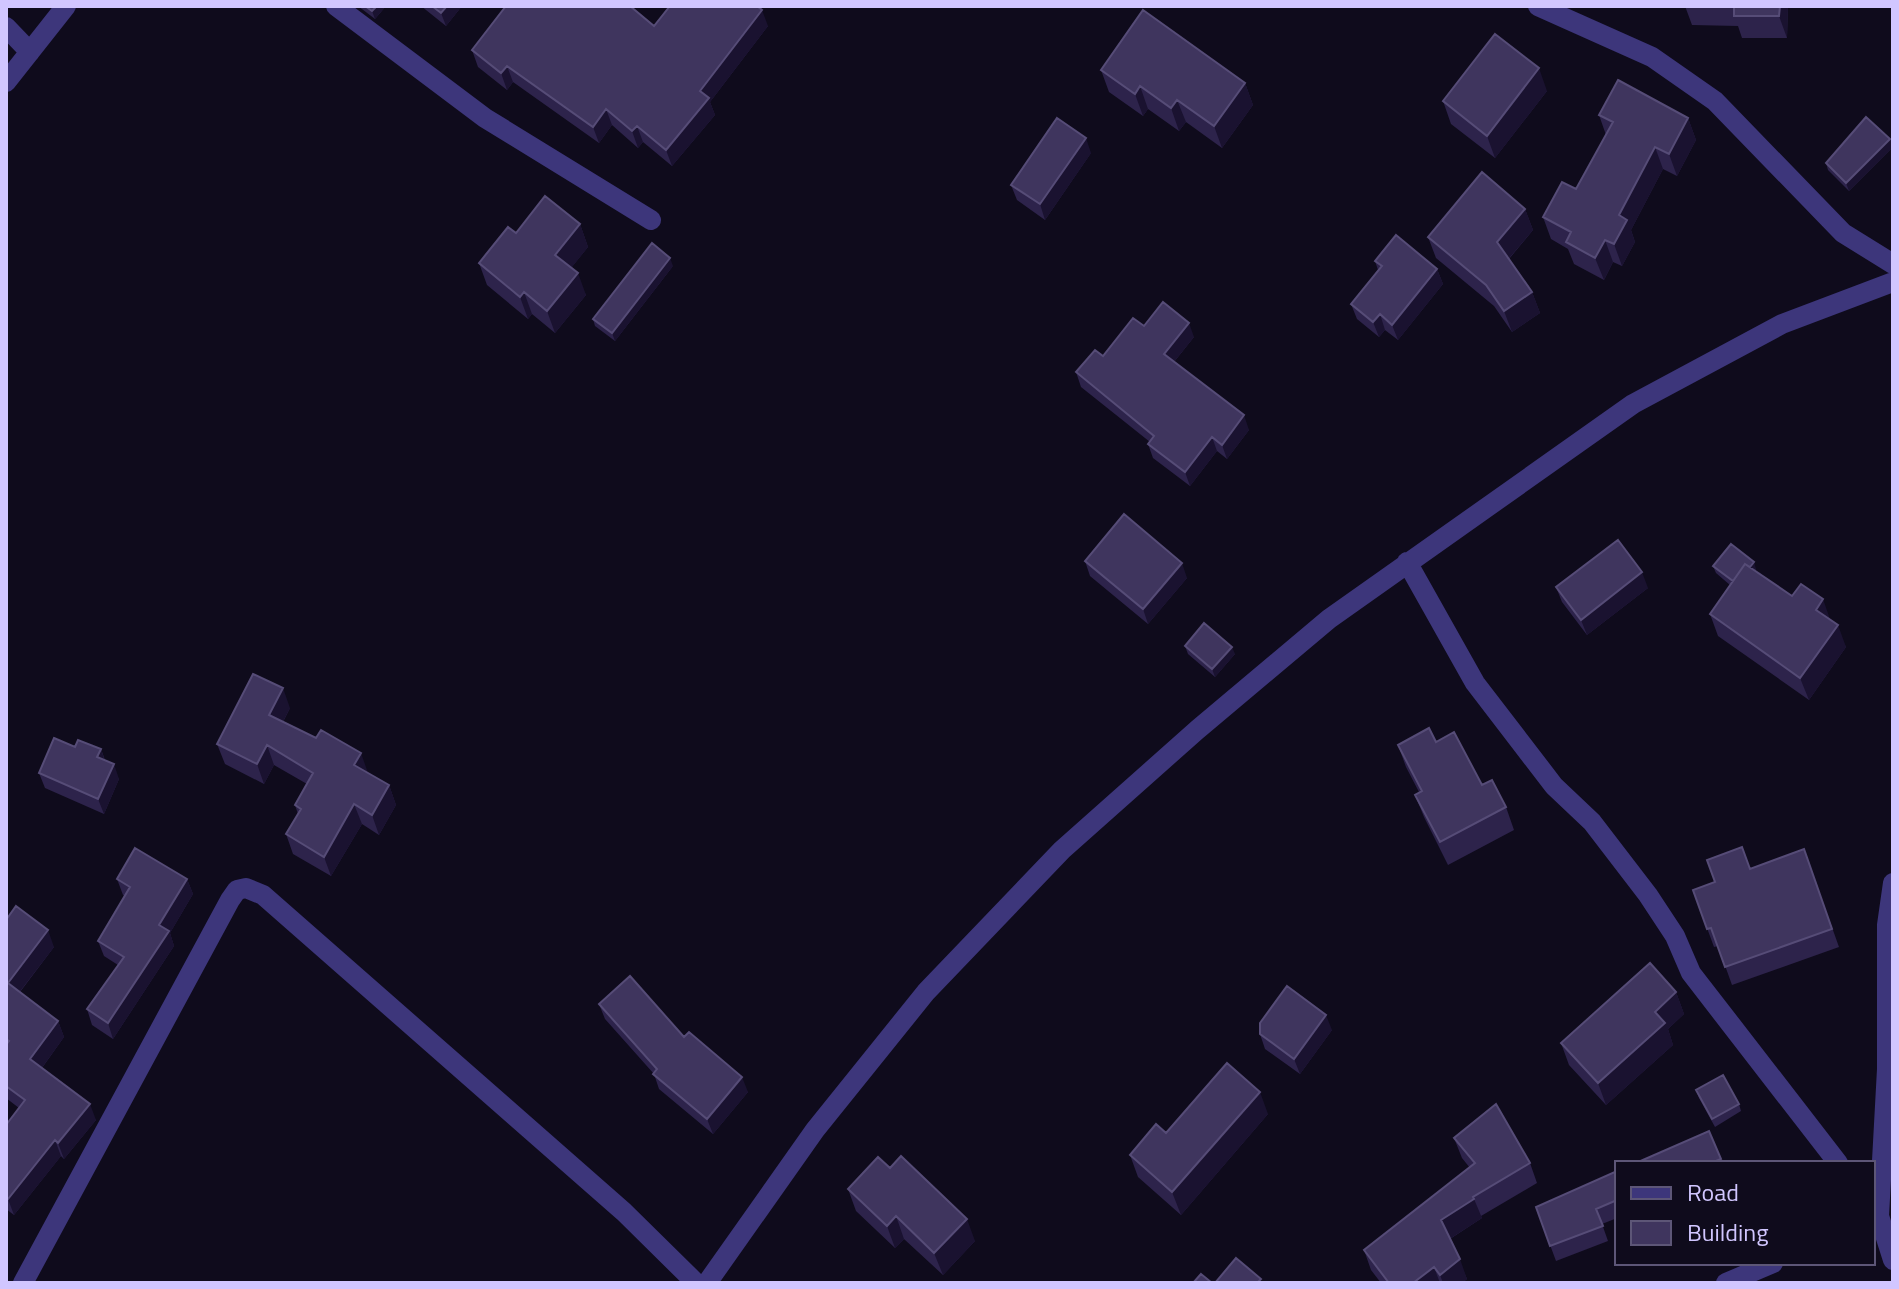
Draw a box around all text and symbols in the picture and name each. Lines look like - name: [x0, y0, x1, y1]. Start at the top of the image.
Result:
- legend: [1615, 1161, 1875, 1265]
- text: Road: [1687, 1174, 1739, 1210]
- text: Building: [1687, 1214, 1769, 1250]

